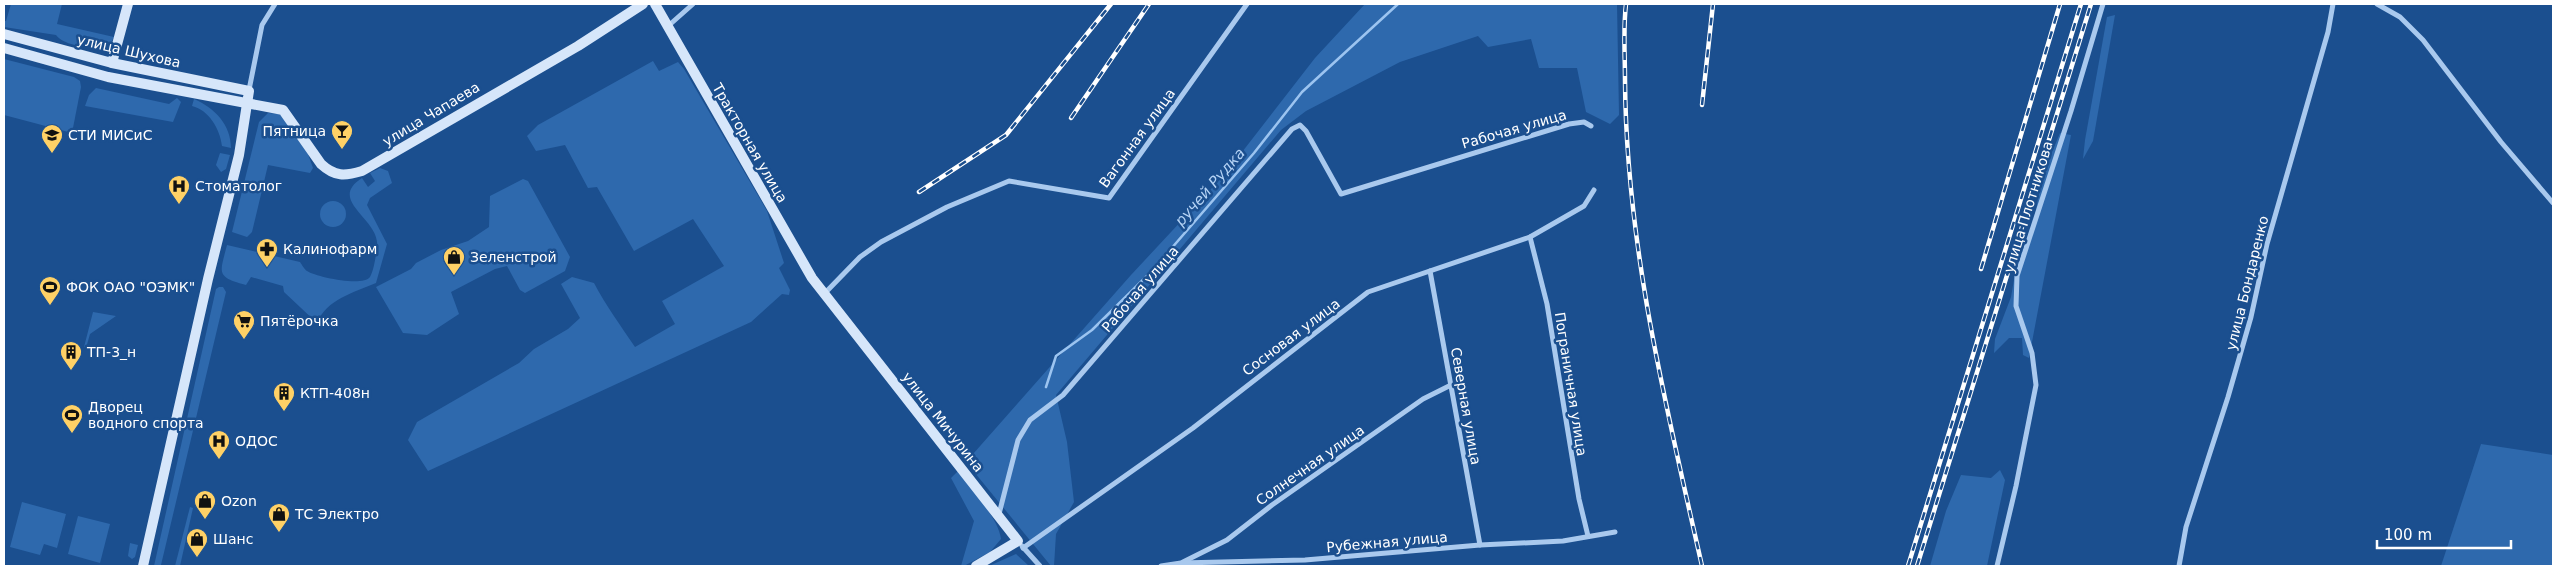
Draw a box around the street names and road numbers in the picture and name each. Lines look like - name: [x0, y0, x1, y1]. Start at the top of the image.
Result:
- street label: улица Шухова: [76, 31, 182, 71]
- street label: улица Чапаева: [380, 79, 482, 149]
- street label: Тракторная улица: [709, 80, 791, 206]
- street label: Вагонная улица: [1096, 85, 1178, 191]
- street label: Рабочая улица: [1460, 106, 1568, 152]
- street label: улица Плотникова: [2000, 139, 2056, 275]
- street label: улица Бондаренко: [2223, 214, 2271, 352]
- street label: Рабочая улица: [1098, 243, 1182, 335]
- street label: Сосновая улица: [1239, 295, 1343, 379]
- street label: Пограничная улица: [1552, 311, 1590, 457]
- street label: Северная улица: [1448, 346, 1484, 466]
- street label: улица Мичурина: [899, 369, 987, 475]
- street label: Солнечная улица: [1253, 422, 1367, 508]
- street label: Рубежная улица: [1326, 529, 1448, 555]

